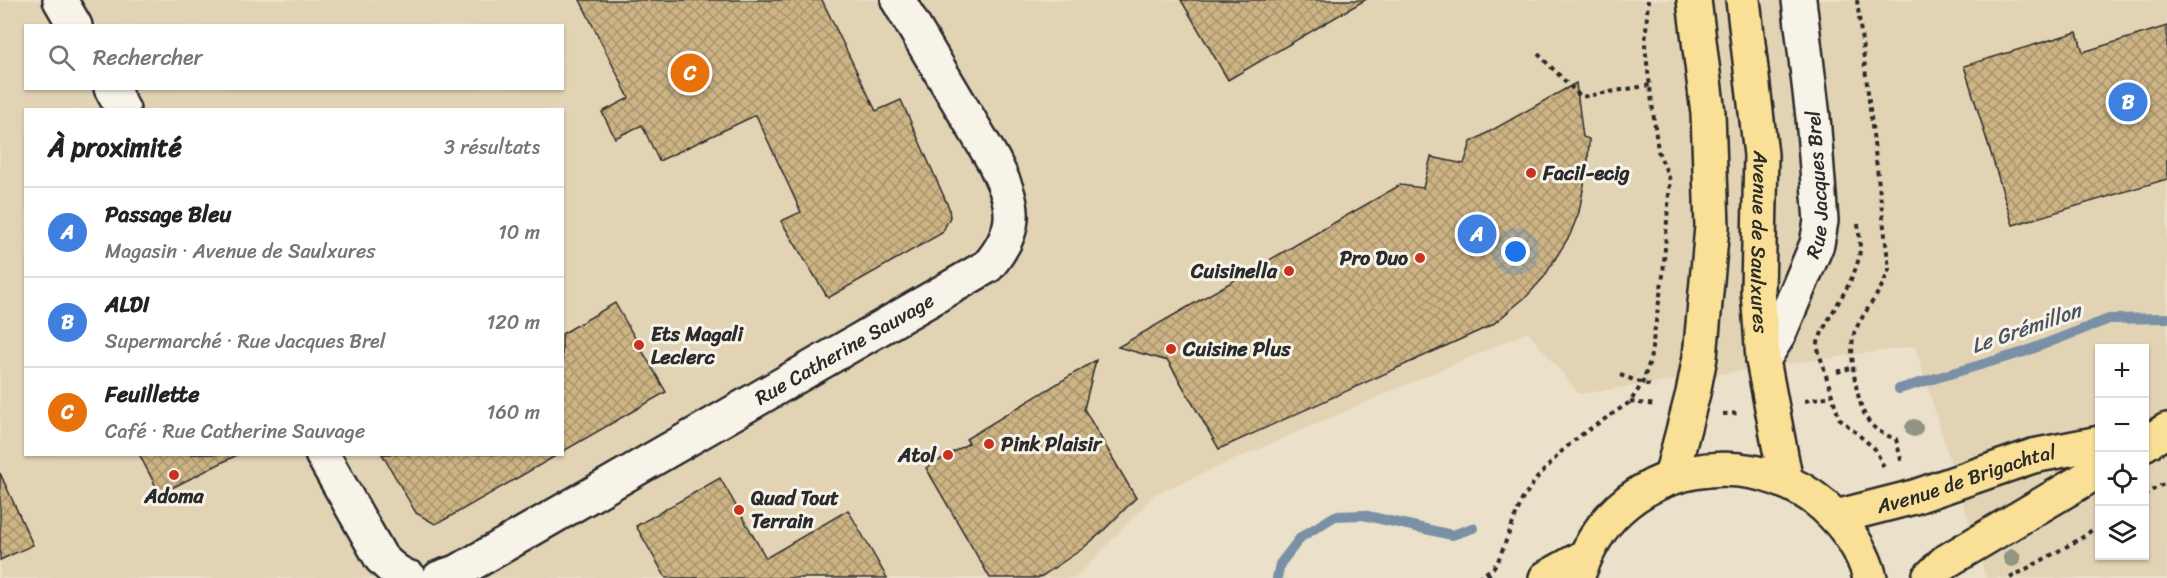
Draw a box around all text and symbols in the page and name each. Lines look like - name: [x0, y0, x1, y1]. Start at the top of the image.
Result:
- search box: [24, 24, 564, 90]
- text: Rechercher: [93, 38, 203, 77]
- icon: search: [45, 41, 78, 74]
- pin: C: [670, 50, 710, 96]
- pin: B: [2108, 80, 2148, 124]
- street label: Rue Jacques Brel: [1795, 107, 1839, 264]
- text: À proximité: [48, 124, 182, 170]
- text: 3 résultats: [444, 130, 540, 165]
- street label: Avenue de Saulxures: [1740, 149, 1778, 335]
- place label: Facil-ecig: [1542, 156, 1630, 191]
- marker: Facil-ecig: [1524, 166, 1538, 180]
- text: Passage Bleu: [105, 195, 231, 234]
- pin: A: [1458, 212, 1496, 256]
- text: A: [61, 215, 74, 250]
- text: 10 m: [498, 215, 540, 250]
- text: Magasin · Avenue de Saulxures: [105, 234, 376, 269]
- your location: [1501, 237, 1530, 266]
- place label: Pro Duo: [1340, 241, 1408, 276]
- marker: Pro Duo: [1413, 251, 1427, 265]
- place label: Cuisinella: [1190, 254, 1278, 289]
- marker: Cuisinella: [1282, 264, 1296, 278]
- street label: Rue Catherine Sauvage: [748, 283, 941, 415]
- text: ALDI: [105, 285, 150, 324]
- water label: Le Grémillon: [1966, 291, 2089, 365]
- text: B: [61, 305, 74, 340]
- text: 120 m: [487, 305, 540, 340]
- place label: Ets Magali Leclerc: [651, 317, 744, 375]
- text: Supermarché · Rue Jacques Brel: [105, 324, 385, 359]
- place label: Cuisine Plus: [1182, 332, 1291, 367]
- marker: Ets Magali Leclerc: [632, 338, 646, 352]
- marker: Cuisine Plus: [1164, 342, 1178, 356]
- map controls: [2095, 344, 2149, 560]
- button: +: [2095, 344, 2149, 398]
- text: Feuillette: [105, 375, 200, 414]
- text: C: [61, 395, 74, 430]
- text: 160 m: [487, 395, 540, 430]
- button: −: [2095, 398, 2149, 452]
- text: Café · Rue Catherine Sauvage: [105, 414, 365, 449]
- place label: Pink Plaisir: [1001, 427, 1103, 462]
- street label: Avenue de Brigachtal: [1872, 435, 2059, 524]
- marker: Pink Plaisir: [982, 437, 996, 451]
- place label: Atol: [897, 438, 937, 473]
- marker: Atol: [941, 448, 955, 462]
- button: locate: [2095, 452, 2149, 506]
- marker: Adoma: [167, 468, 181, 482]
- place label: Adoma: [143, 479, 205, 514]
- place label: Quad Tout Terrain: [751, 481, 839, 539]
- marker: Quad Tout Terrain: [732, 503, 746, 517]
- button: layers: [2095, 506, 2149, 560]

